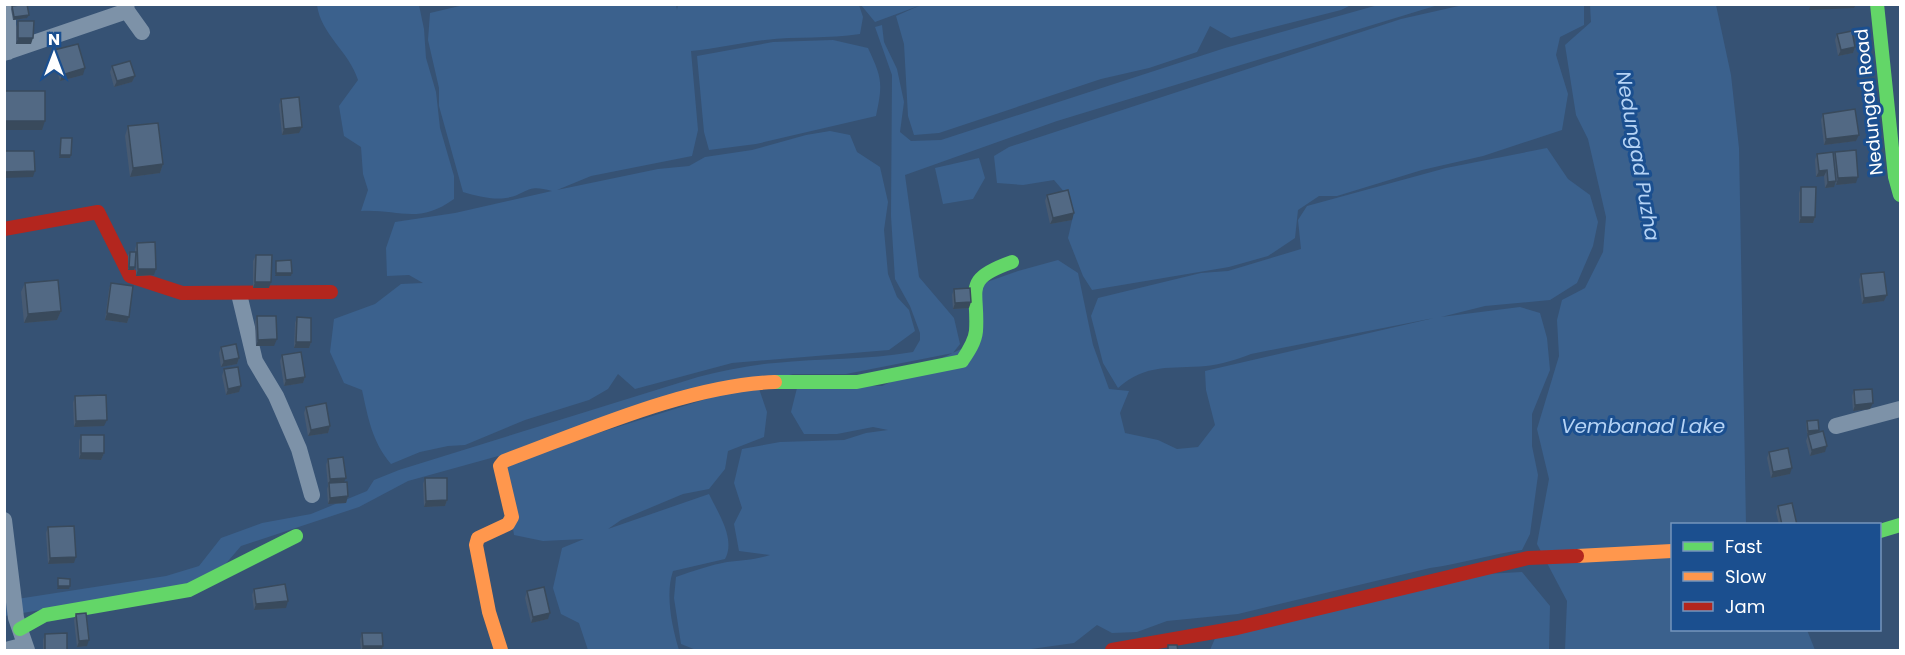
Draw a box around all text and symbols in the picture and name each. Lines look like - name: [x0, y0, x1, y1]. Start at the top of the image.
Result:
- north arrow: [24, 24, 84, 84]
- text: N: [48, 28, 60, 51]
- street label: Nedungad Road: [1848, 28, 1889, 177]
- water label: Nedungad Puzha: [1609, 69, 1667, 243]
- water label: Vembanad Lake: [1561, 412, 1725, 440]
- legend: [1671, 523, 1881, 631]
- text: Fast: [1725, 534, 1762, 559]
- text: Slow: [1725, 564, 1767, 589]
- text: Jam: [1725, 594, 1765, 619]

